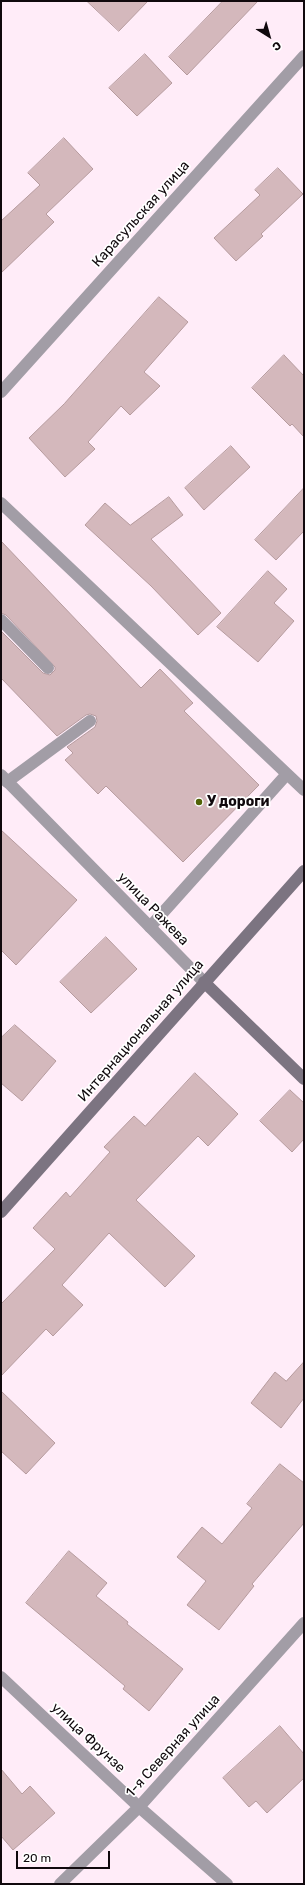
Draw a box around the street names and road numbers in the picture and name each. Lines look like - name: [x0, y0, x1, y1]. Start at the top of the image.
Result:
- street label: Карасульская улица: [89, 157, 193, 271]
- street label: улица Ражева: [114, 869, 192, 949]
- street label: Интернациональная улица: [75, 957, 207, 1105]
- street label: 1-я Северная улица: [122, 1691, 224, 1801]
- street label: улица Фрунзе: [48, 1699, 128, 1777]

